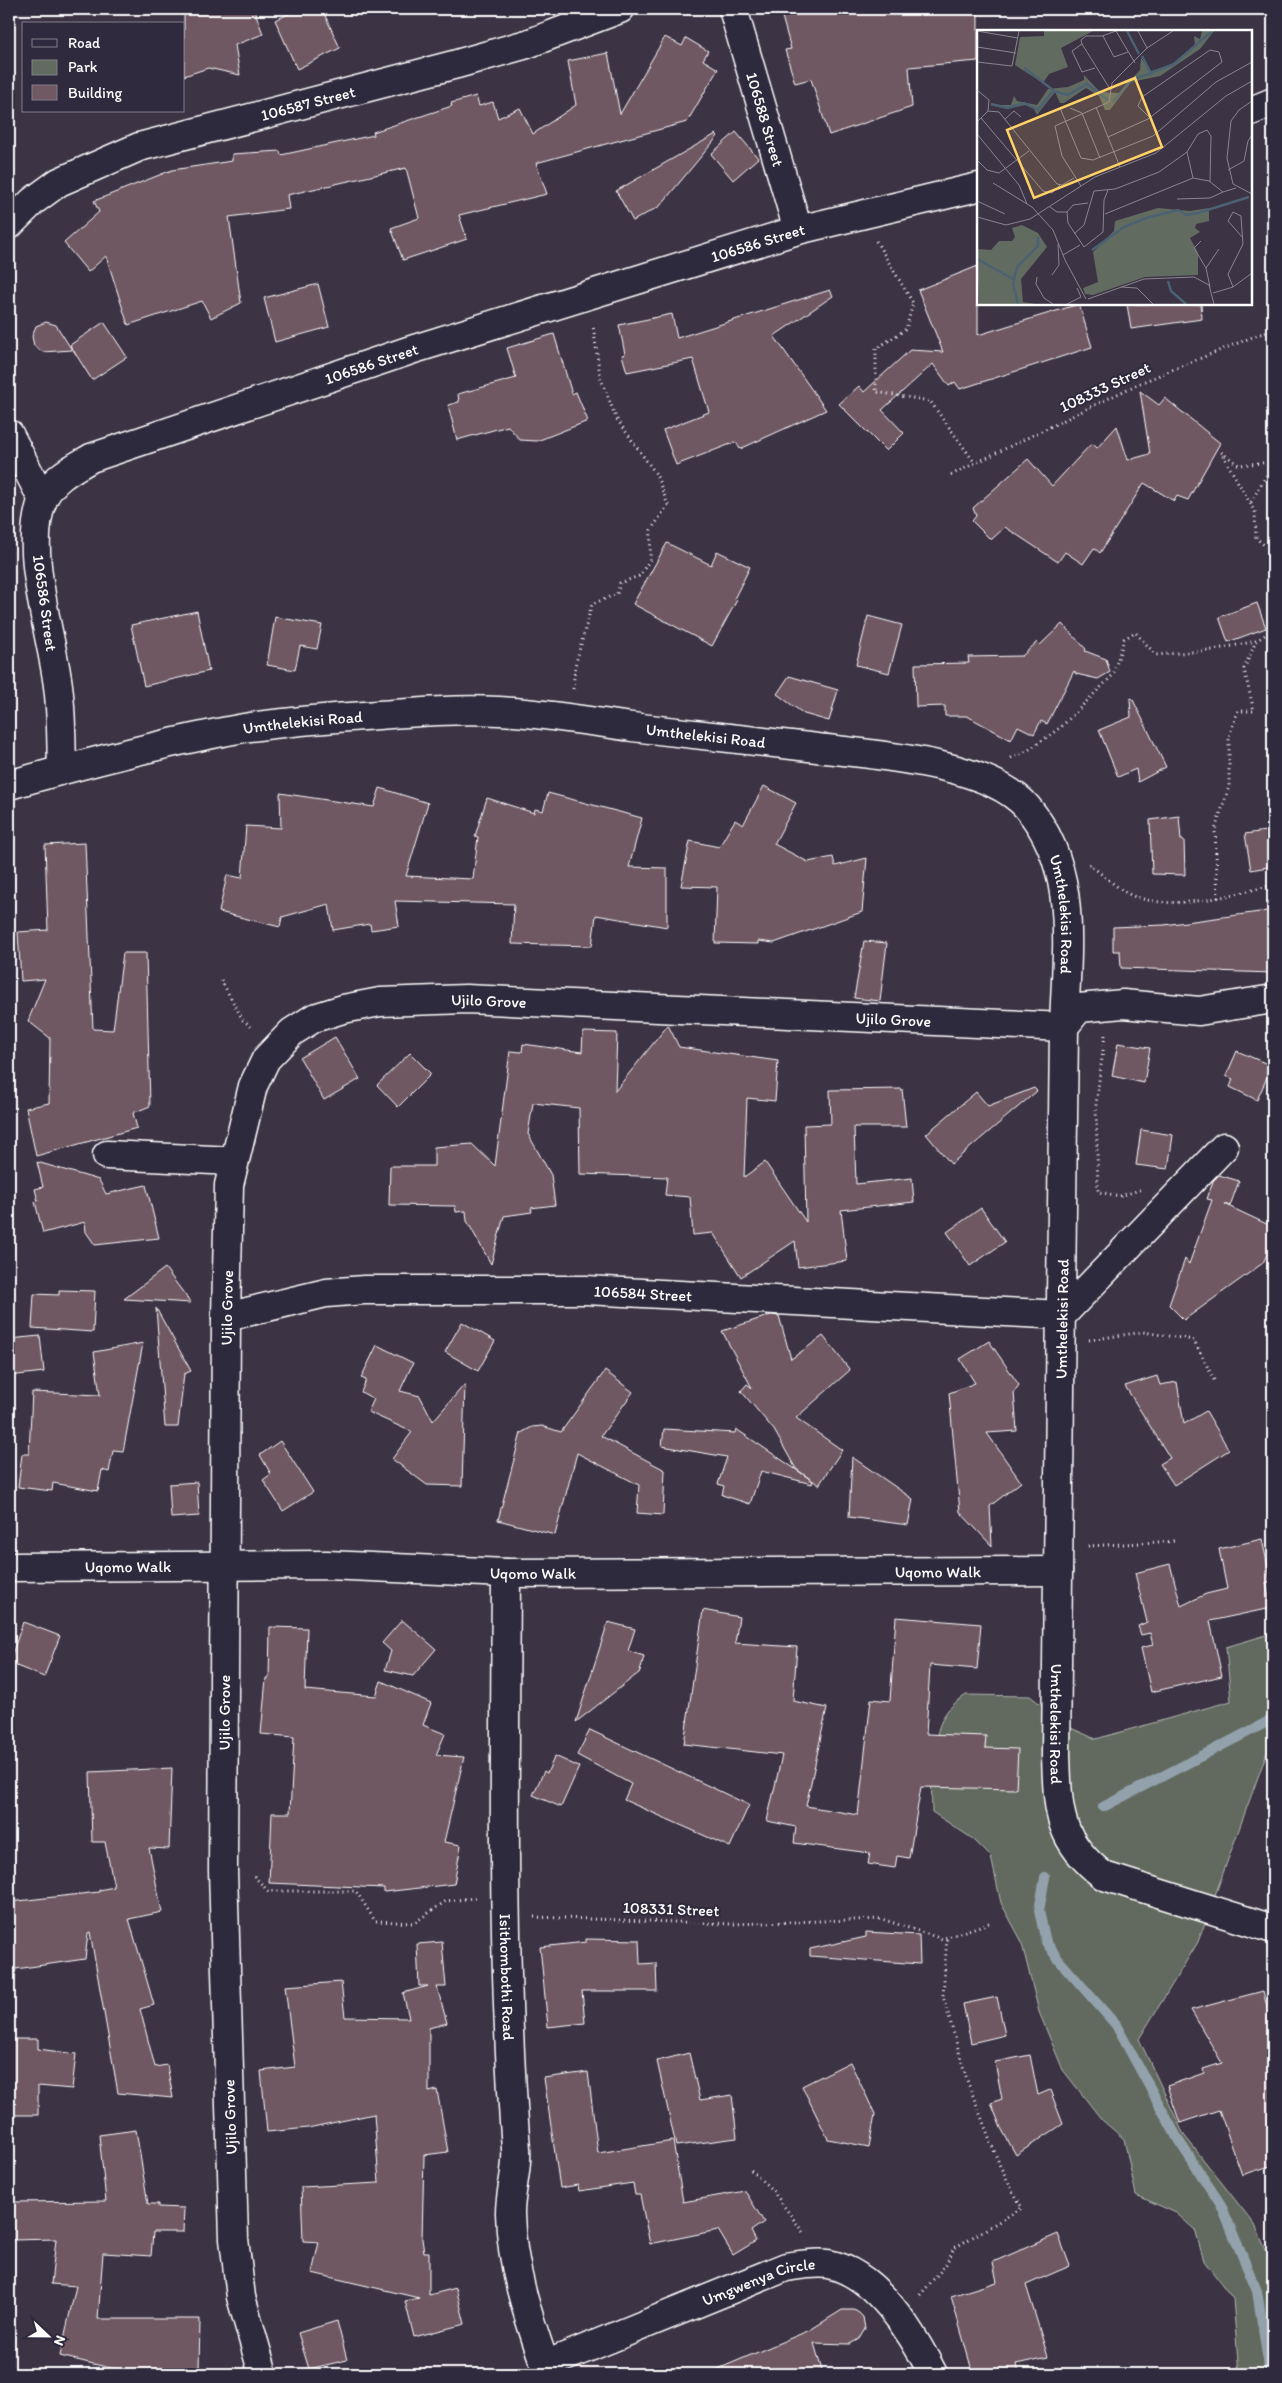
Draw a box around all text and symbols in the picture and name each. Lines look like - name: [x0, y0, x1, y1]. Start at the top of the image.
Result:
- legend: [22, 22, 185, 112]
- inset map: [977, 30, 1252, 305]
- text: Road: [68, 34, 101, 52]
- text: Park: [68, 58, 98, 76]
- street label: 106588 Street: [743, 70, 788, 169]
- street label: 106587 Street: [259, 81, 357, 124]
- text: Building: [68, 84, 122, 102]
- street label: 106586 Street: [709, 219, 807, 266]
- street label: 106586 Street: [322, 339, 420, 388]
- street label: 108333 Street: [1057, 358, 1153, 416]
- street label: 106586 Street: [29, 554, 61, 652]
- street label: Umthelekisi Road: [241, 707, 363, 738]
- street label: Umthelekisi Road: [645, 719, 767, 751]
- street label: Umthelekisi Road: [1046, 852, 1077, 975]
- street label: Ujilo Grove: [451, 989, 527, 1011]
- street label: Ujilo Grove: [855, 1008, 932, 1030]
- street label: Umthelekisi Road: [1051, 1258, 1073, 1379]
- street label: Ujilo Grove: [216, 1270, 237, 1346]
- street label: 106584 Street: [593, 1281, 693, 1305]
- street label: Uqomo Walk: [85, 1556, 172, 1576]
- street label: Uqomo Walk: [895, 1562, 982, 1581]
- street label: Uqomo Walk: [489, 1563, 577, 1583]
- street label: Umthelekisi Road: [1046, 1663, 1067, 1785]
- street label: Ujilo Grove: [214, 1675, 234, 1751]
- street label: 108331 Street: [622, 1898, 720, 1920]
- street label: Isithombothi Road: [496, 1913, 519, 2041]
- street label: Ujilo Grove: [219, 2079, 241, 2155]
- street label: Umgwenya Circle: [699, 2254, 816, 2310]
- north arrow: [22, 2310, 72, 2360]
- text: N: [50, 2333, 69, 2348]

